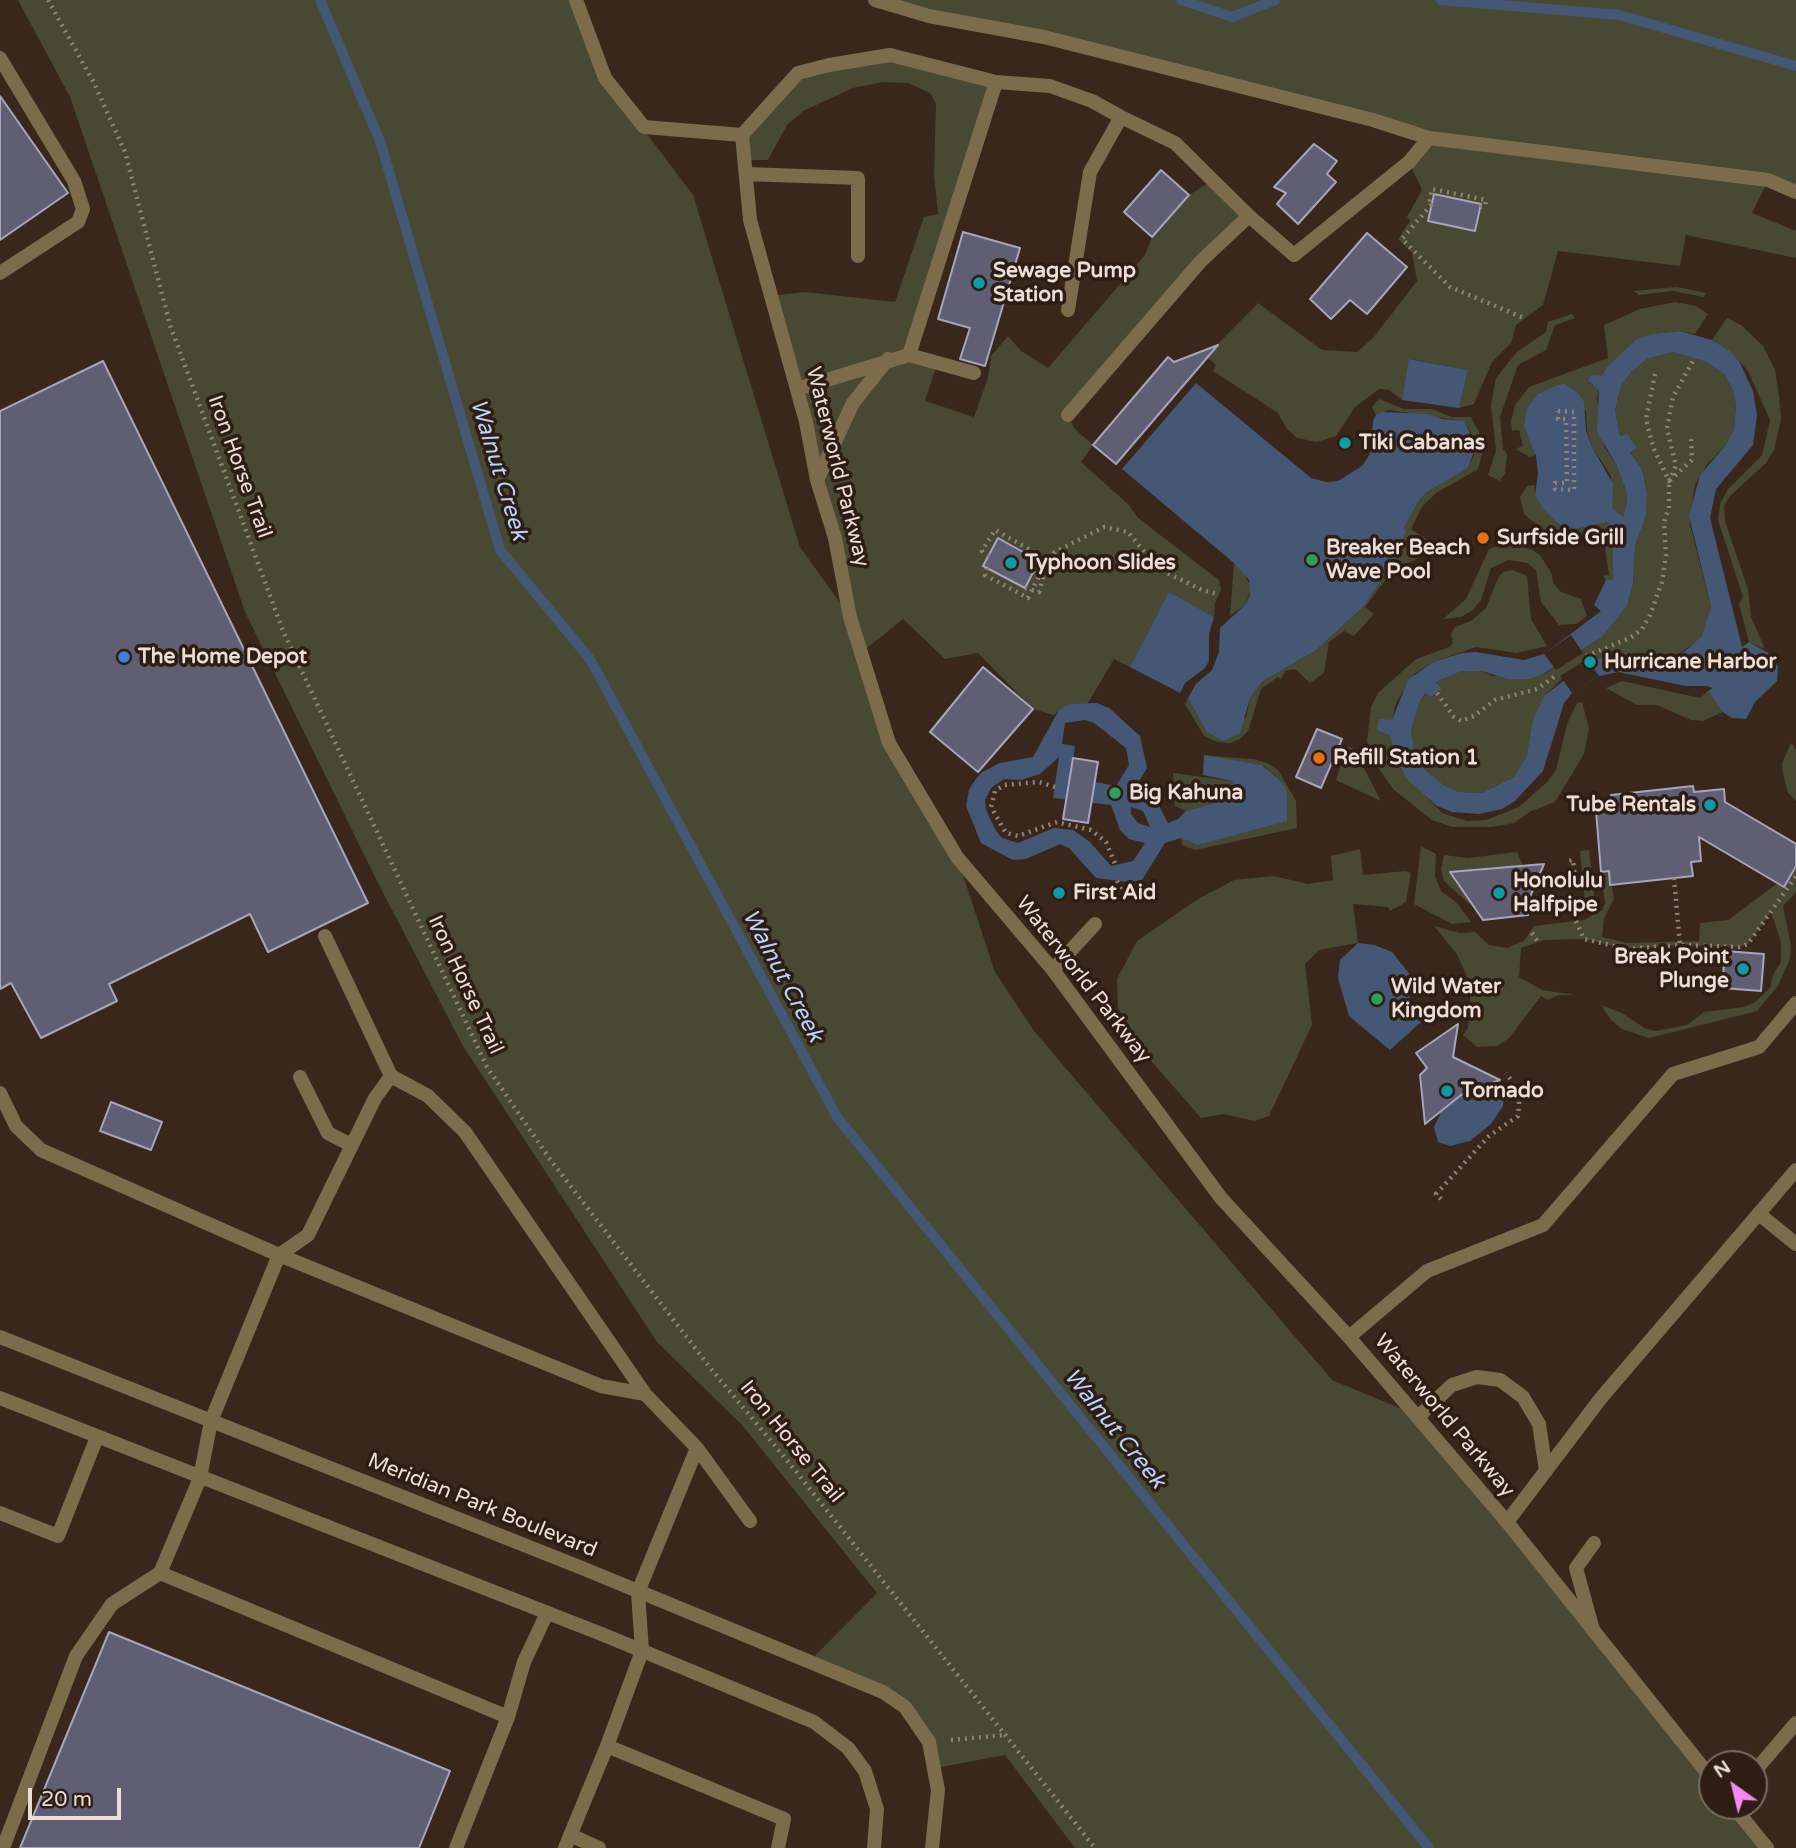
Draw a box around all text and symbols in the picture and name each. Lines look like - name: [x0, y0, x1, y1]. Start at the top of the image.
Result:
- place label: Sewage Pump Station: [993, 258, 1136, 308]
- marker: Sewage Pump Station: [971, 275, 987, 291]
- street label: Waterworld Parkway: [800, 364, 874, 570]
- street label: Iron Horse Trail: [201, 392, 277, 542]
- water label: Walnut Creek: [463, 396, 533, 544]
- place label: Tiki Cabanas: [1359, 430, 1485, 456]
- marker: Tiki Cabanas: [1337, 435, 1353, 451]
- place label: Surfside Grill: [1497, 525, 1624, 551]
- marker: Surfside Grill: [1475, 530, 1491, 546]
- place label: Breaker Beach Wave Pool: [1326, 535, 1471, 585]
- place label: Typhoon Slides: [1025, 550, 1176, 576]
- marker: Breaker Beach Wave Pool: [1304, 552, 1320, 568]
- marker: Typhoon Slides: [1003, 555, 1019, 571]
- place label: The Home Depot: [138, 644, 307, 670]
- marker: The Home Depot: [116, 649, 132, 665]
- place label: Hurricane Harbor: [1604, 649, 1777, 675]
- marker: Hurricane Harbor: [1582, 654, 1598, 670]
- place label: Refill Station 1: [1333, 745, 1479, 771]
- marker: Refill Station 1: [1311, 750, 1327, 766]
- place label: Big Kahuna: [1129, 780, 1243, 806]
- marker: Big Kahuna: [1107, 785, 1123, 801]
- place label: Tube Rentals: [1567, 792, 1696, 818]
- marker: Tube Rentals: [1702, 797, 1718, 813]
- place label: Honolulu Halfpipe: [1513, 868, 1603, 918]
- place label: First Aid: [1073, 880, 1156, 906]
- marker: First Aid: [1051, 885, 1067, 901]
- marker: Honolulu Halfpipe: [1491, 885, 1507, 901]
- street label: Waterworld Parkway: [1010, 891, 1156, 1069]
- water label: Walnut Creek: [735, 905, 829, 1047]
- street label: Iron Horse Trail: [422, 912, 508, 1058]
- place label: Break Point Plunge: [1614, 944, 1729, 994]
- marker: Break Point Plunge: [1735, 961, 1751, 977]
- place label: Wild Water Kingdom: [1391, 974, 1501, 1024]
- marker: Wild Water Kingdom: [1369, 991, 1385, 1007]
- place label: Tornado: [1461, 1078, 1544, 1104]
- marker: Tornado: [1439, 1083, 1455, 1099]
- street label: Waterworld Parkway: [1368, 1329, 1520, 1503]
- water label: Walnut Creek: [1057, 1363, 1171, 1495]
- street label: Iron Horse Trail: [734, 1376, 848, 1508]
- street label: Meridian Park Boulevard: [364, 1448, 600, 1564]
- north arrow: [1698, 1750, 1768, 1820]
- text: N: [1710, 1756, 1735, 1783]
- scale bar: [32, 1774, 124, 1818]
- text: 20 m: [41, 1787, 92, 1812]

